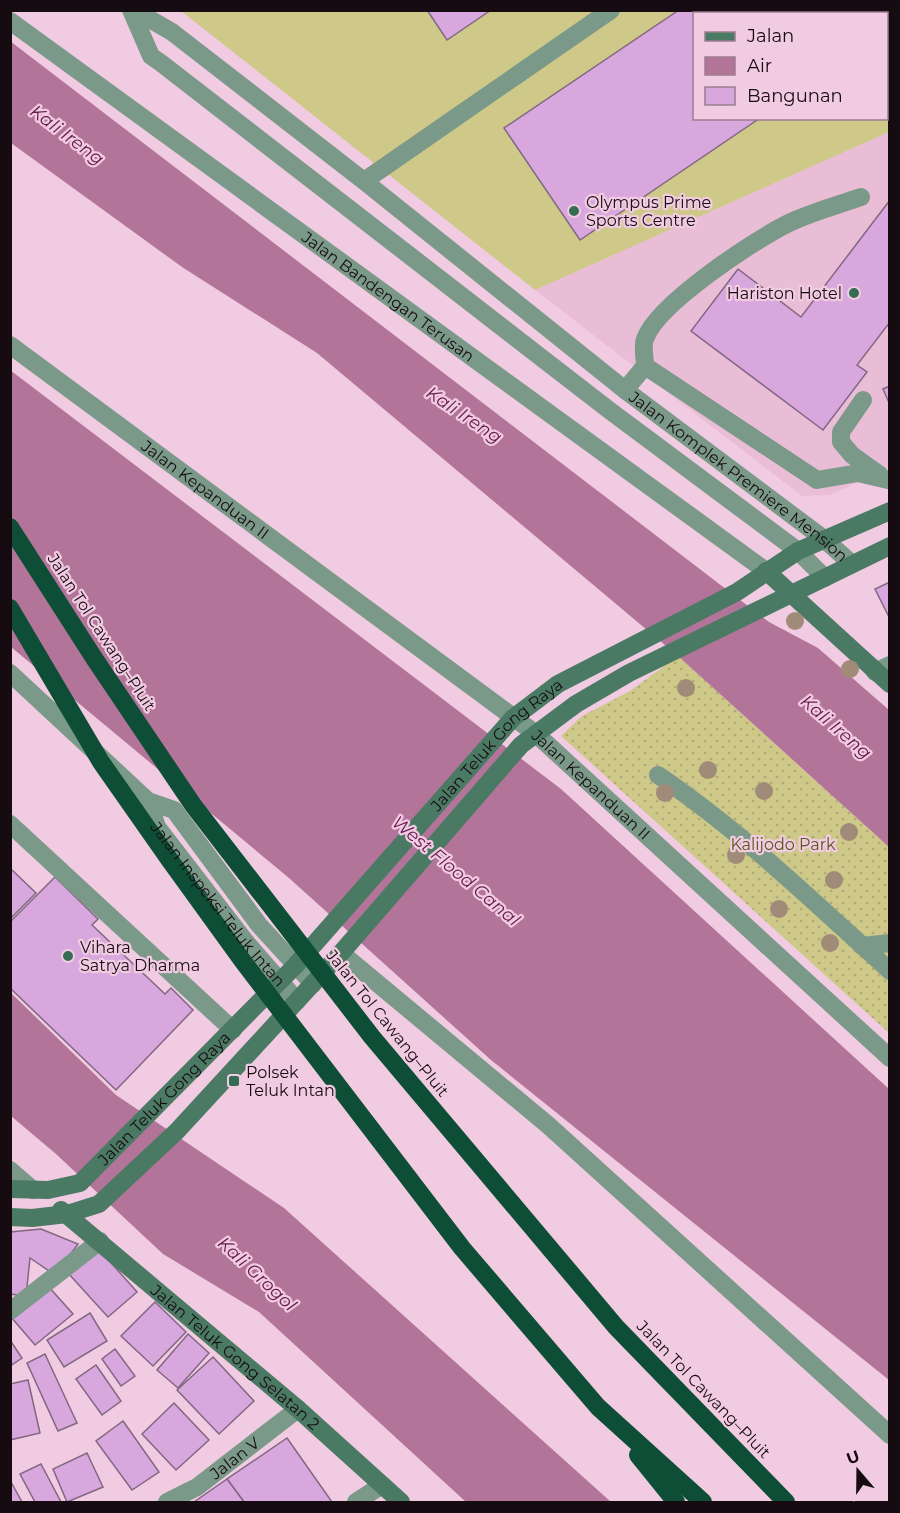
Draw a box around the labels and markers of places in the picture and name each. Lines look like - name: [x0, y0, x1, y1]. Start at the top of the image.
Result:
- place label: Olympus Prime Sports Centre: [586, 193, 711, 230]
- marker: Olympus Prime Sports Centre: [567, 204, 581, 218]
- place label: Hariston Hotel: [727, 284, 842, 303]
- marker: Hariston Hotel: [847, 286, 861, 300]
- place label: Vihara Satrya Dharma: [80, 938, 200, 975]
- marker: Vihara Satrya Dharma: [61, 949, 75, 963]
- place label: Polsek Teluk Intan: [246, 1063, 335, 1100]
- marker: Polsek Teluk Intan: [227, 1074, 241, 1088]

